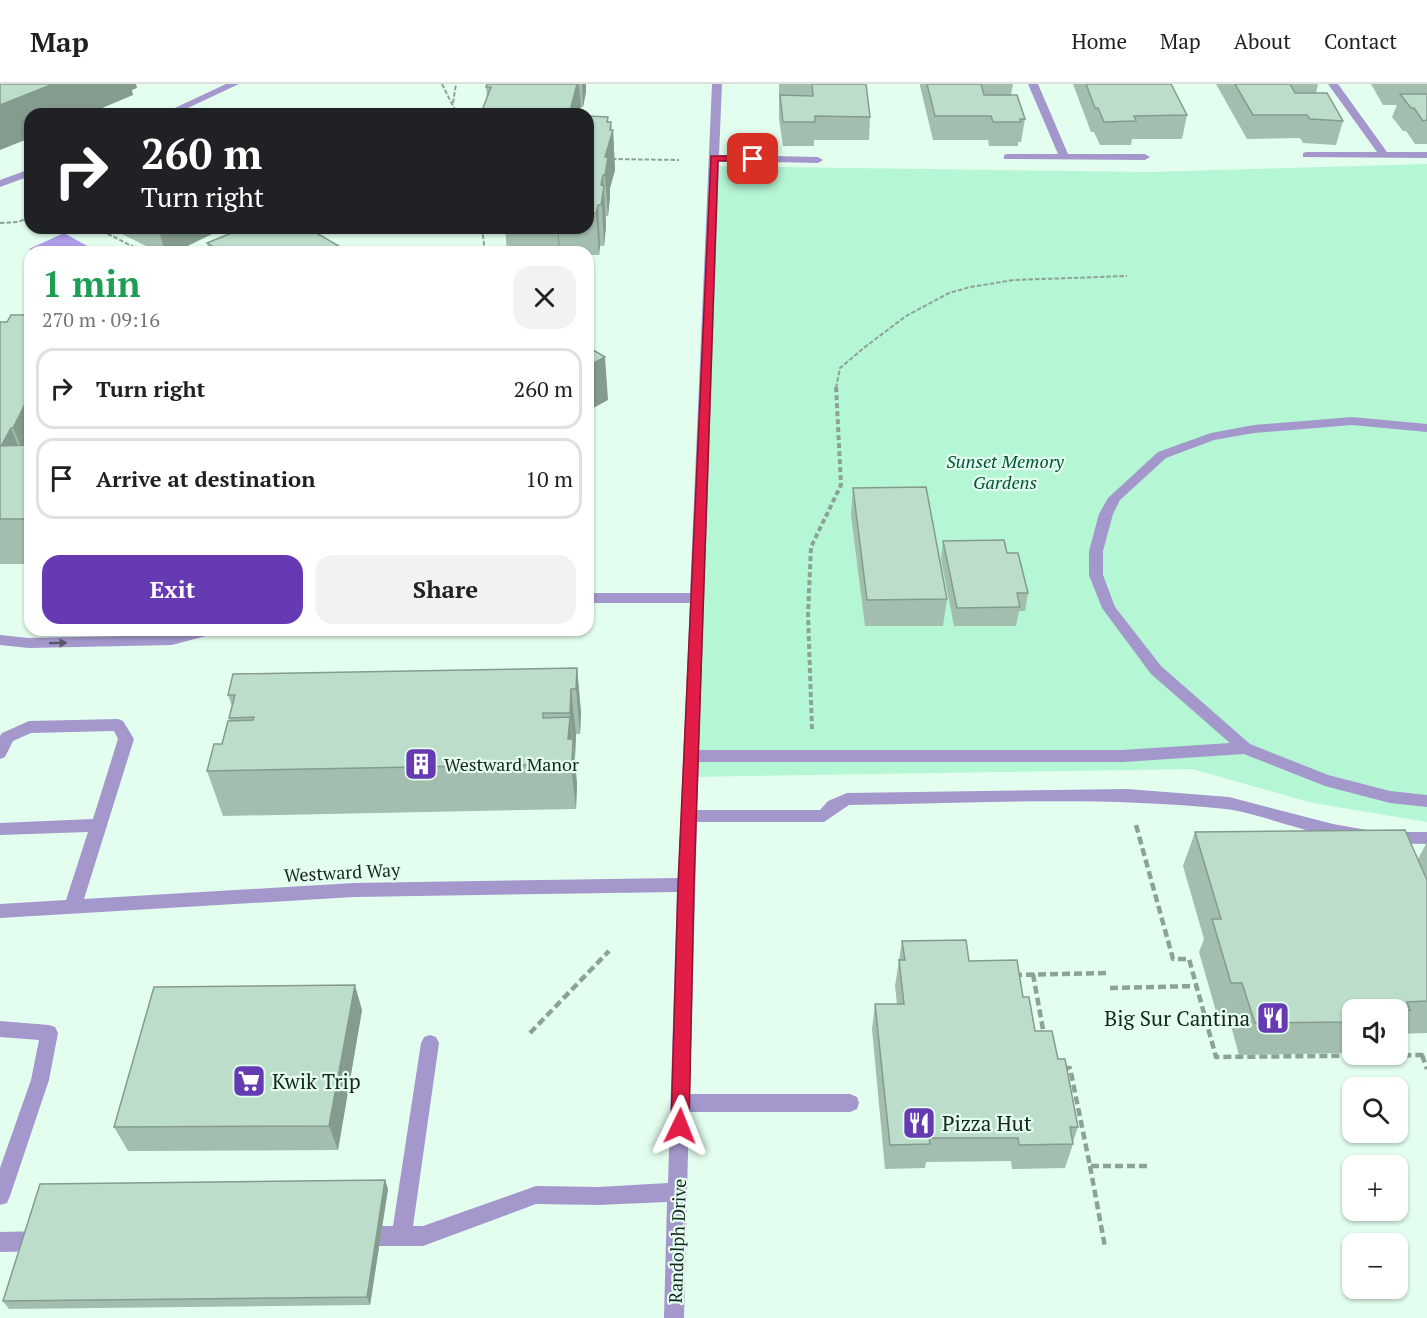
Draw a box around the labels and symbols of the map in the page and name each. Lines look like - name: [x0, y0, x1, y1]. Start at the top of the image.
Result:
- pin: [727, 133, 778, 184]
- park label: Sunset Memory Gardens: [946, 449, 1065, 494]
- one-way arrow: [49, 638, 68, 647]
- building icon: Westward Manor: [403, 746, 439, 782]
- place label: Westward Manor: [444, 752, 579, 776]
- street label: Westward Way: [283, 857, 402, 887]
- restaurant icon: Big Sur Cantina: [1255, 1000, 1291, 1036]
- place label: Big Sur Cantina: [1104, 1004, 1250, 1032]
- supermarket icon: Kwik Trip: [231, 1063, 267, 1099]
- place label: Kwik Trip: [272, 1067, 361, 1095]
- position arrow: [648, 1094, 712, 1158]
- restaurant icon: Pizza Hut: [901, 1105, 937, 1141]
- place label: Pizza Hut: [942, 1109, 1032, 1137]
- street label: Randolph Drive: [663, 1178, 691, 1304]

